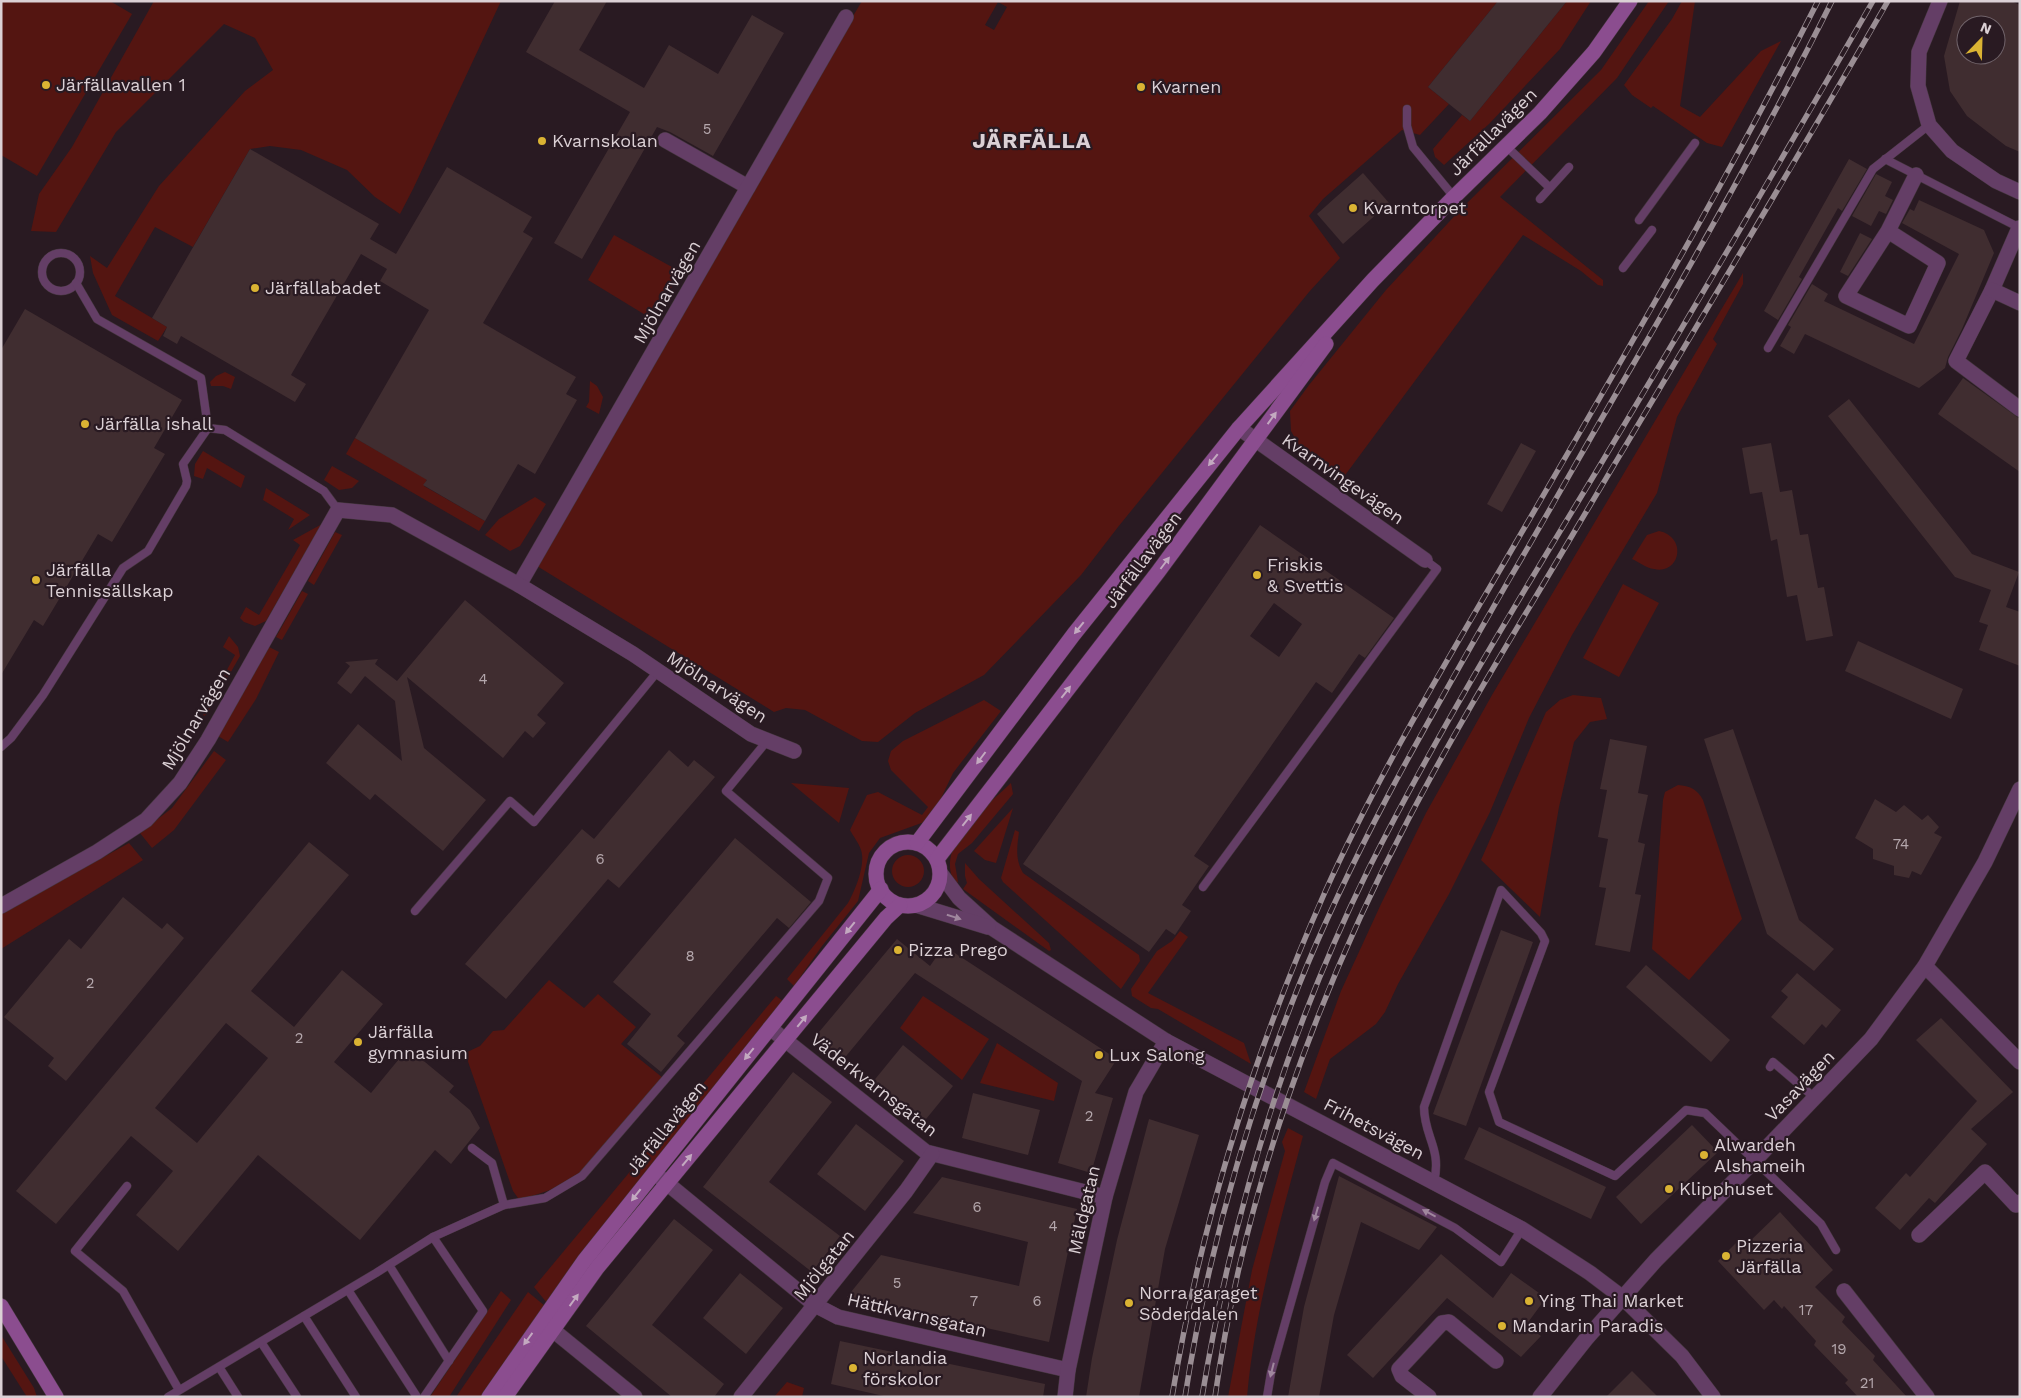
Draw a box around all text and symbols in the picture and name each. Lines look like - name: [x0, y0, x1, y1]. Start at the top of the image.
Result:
- north arrow: [1956, 15, 2006, 65]
- text: N: [1978, 19, 1994, 37]
- place label: Järfällavallen 1: [56, 74, 186, 95]
- place label: Kvarnen: [1151, 76, 1221, 97]
- marker: Järfällavallen 1: [40, 79, 52, 91]
- marker: Kvarnen: [1135, 81, 1147, 93]
- street label: Järfällavägen: [1444, 83, 1541, 180]
- house number: 5: [703, 120, 711, 138]
- district label: JÄRFÄLLA: [972, 128, 1092, 153]
- place label: Kvarnskolan: [552, 130, 658, 151]
- marker: Kvarnskolan: [536, 135, 548, 147]
- place label: Kvarntorpet: [1363, 197, 1467, 218]
- marker: Kvarntorpet: [1347, 202, 1359, 214]
- street label: Mjölnarvägen: [629, 236, 705, 347]
- place label: Järfällabadet: [265, 277, 381, 298]
- marker: Järfällabadet: [249, 282, 261, 294]
- one-way arrow: [1267, 411, 1277, 425]
- place label: Järfälla ishall: [95, 413, 213, 434]
- marker: Järfälla ishall: [79, 418, 91, 430]
- street label: Kvarnvingevägen: [1278, 429, 1408, 528]
- one-way arrow: [1208, 454, 1218, 467]
- street label: Järfällavägen: [1099, 507, 1186, 612]
- place label: Friskis & Svettis: [1267, 554, 1343, 596]
- one-way arrow: [1160, 556, 1170, 570]
- place label: Järfälla Tennissällskap: [46, 559, 174, 601]
- marker: Friskis & Svettis: [1251, 569, 1263, 581]
- marker: Järfälla Tennissällskap: [30, 574, 42, 586]
- one-way arrow: [1073, 621, 1084, 634]
- street label: Mjölnarvägen: [663, 646, 771, 727]
- street label: Mjölnarvägen: [157, 664, 234, 774]
- house number: 4: [478, 670, 488, 688]
- one-way arrow: [1061, 685, 1071, 699]
- one-way arrow: [976, 751, 987, 764]
- one-way arrow: [962, 813, 972, 827]
- house number: 74: [1893, 835, 1909, 853]
- house number: 6: [595, 850, 605, 868]
- one-way arrow: [947, 913, 962, 921]
- one-way arrow: [845, 921, 856, 934]
- place label: Pizza Prego: [908, 939, 1008, 960]
- marker: Pizza Prego: [892, 944, 904, 956]
- house number: 8: [685, 947, 695, 965]
- house number: 2: [86, 974, 94, 992]
- one-way arrow: [797, 1015, 808, 1028]
- place label: Järfälla gymnasium: [368, 1021, 468, 1063]
- street label: Väderkvarnsgatan: [807, 1028, 942, 1141]
- house number: 2: [295, 1029, 303, 1047]
- marker: Järfälla gymnasium: [352, 1036, 364, 1048]
- place label: Lux Salong: [1109, 1044, 1205, 1065]
- street label: Vasavägen: [1761, 1046, 1839, 1126]
- one-way arrow: [743, 1048, 754, 1061]
- marker: Lux Salong: [1093, 1049, 1105, 1061]
- street label: Järfällavägen: [621, 1076, 710, 1179]
- street label: Frihetsvägen: [1320, 1093, 1428, 1164]
- house number: 2: [1085, 1107, 1093, 1125]
- place label: Alwardeh Alshameih: [1714, 1134, 1806, 1176]
- marker: Alwardeh Alshameih: [1698, 1149, 1710, 1161]
- one-way arrow: [681, 1154, 692, 1166]
- street label: Mäldgatan: [1063, 1163, 1104, 1256]
- place label: Klipphuset: [1679, 1178, 1774, 1199]
- marker: Klipphuset: [1663, 1183, 1675, 1195]
- one-way arrow: [631, 1188, 642, 1201]
- house number: 6: [972, 1198, 982, 1216]
- one-way arrow: [1312, 1207, 1320, 1222]
- one-way arrow: [1422, 1209, 1436, 1218]
- house number: 4: [1048, 1217, 1058, 1235]
- street label: Mjölgatan: [789, 1225, 858, 1304]
- place label: Pizzeria Järfälla: [1736, 1235, 1804, 1277]
- marker: Pizzeria Järfälla: [1720, 1250, 1732, 1262]
- house number: 5: [893, 1274, 901, 1292]
- place label: Norra garaget Söderdalen: [1139, 1282, 1258, 1324]
- street label: Hättkvarnsgatan: [845, 1288, 989, 1341]
- place label: Ying Thai Market: [1539, 1290, 1684, 1311]
- house number: 7: [970, 1292, 978, 1310]
- house number: 6: [1032, 1292, 1042, 1310]
- one-way arrow: [569, 1293, 579, 1307]
- marker: Ying Thai Market: [1523, 1295, 1535, 1307]
- marker: Norra garaget Söderdalen: [1123, 1297, 1135, 1309]
- house number: 17: [1799, 1301, 1813, 1319]
- place label: Mandarin Paradis: [1512, 1315, 1664, 1336]
- marker: Mandarin Paradis: [1496, 1320, 1508, 1332]
- one-way arrow: [523, 1332, 533, 1346]
- house number: 19: [1831, 1340, 1847, 1358]
- place label: Norlandia förskolor: [863, 1347, 947, 1389]
- marker: Norlandia förskolor: [847, 1362, 859, 1374]
- one-way arrow: [1268, 1363, 1276, 1378]
- house number: 21: [1860, 1374, 1874, 1392]

